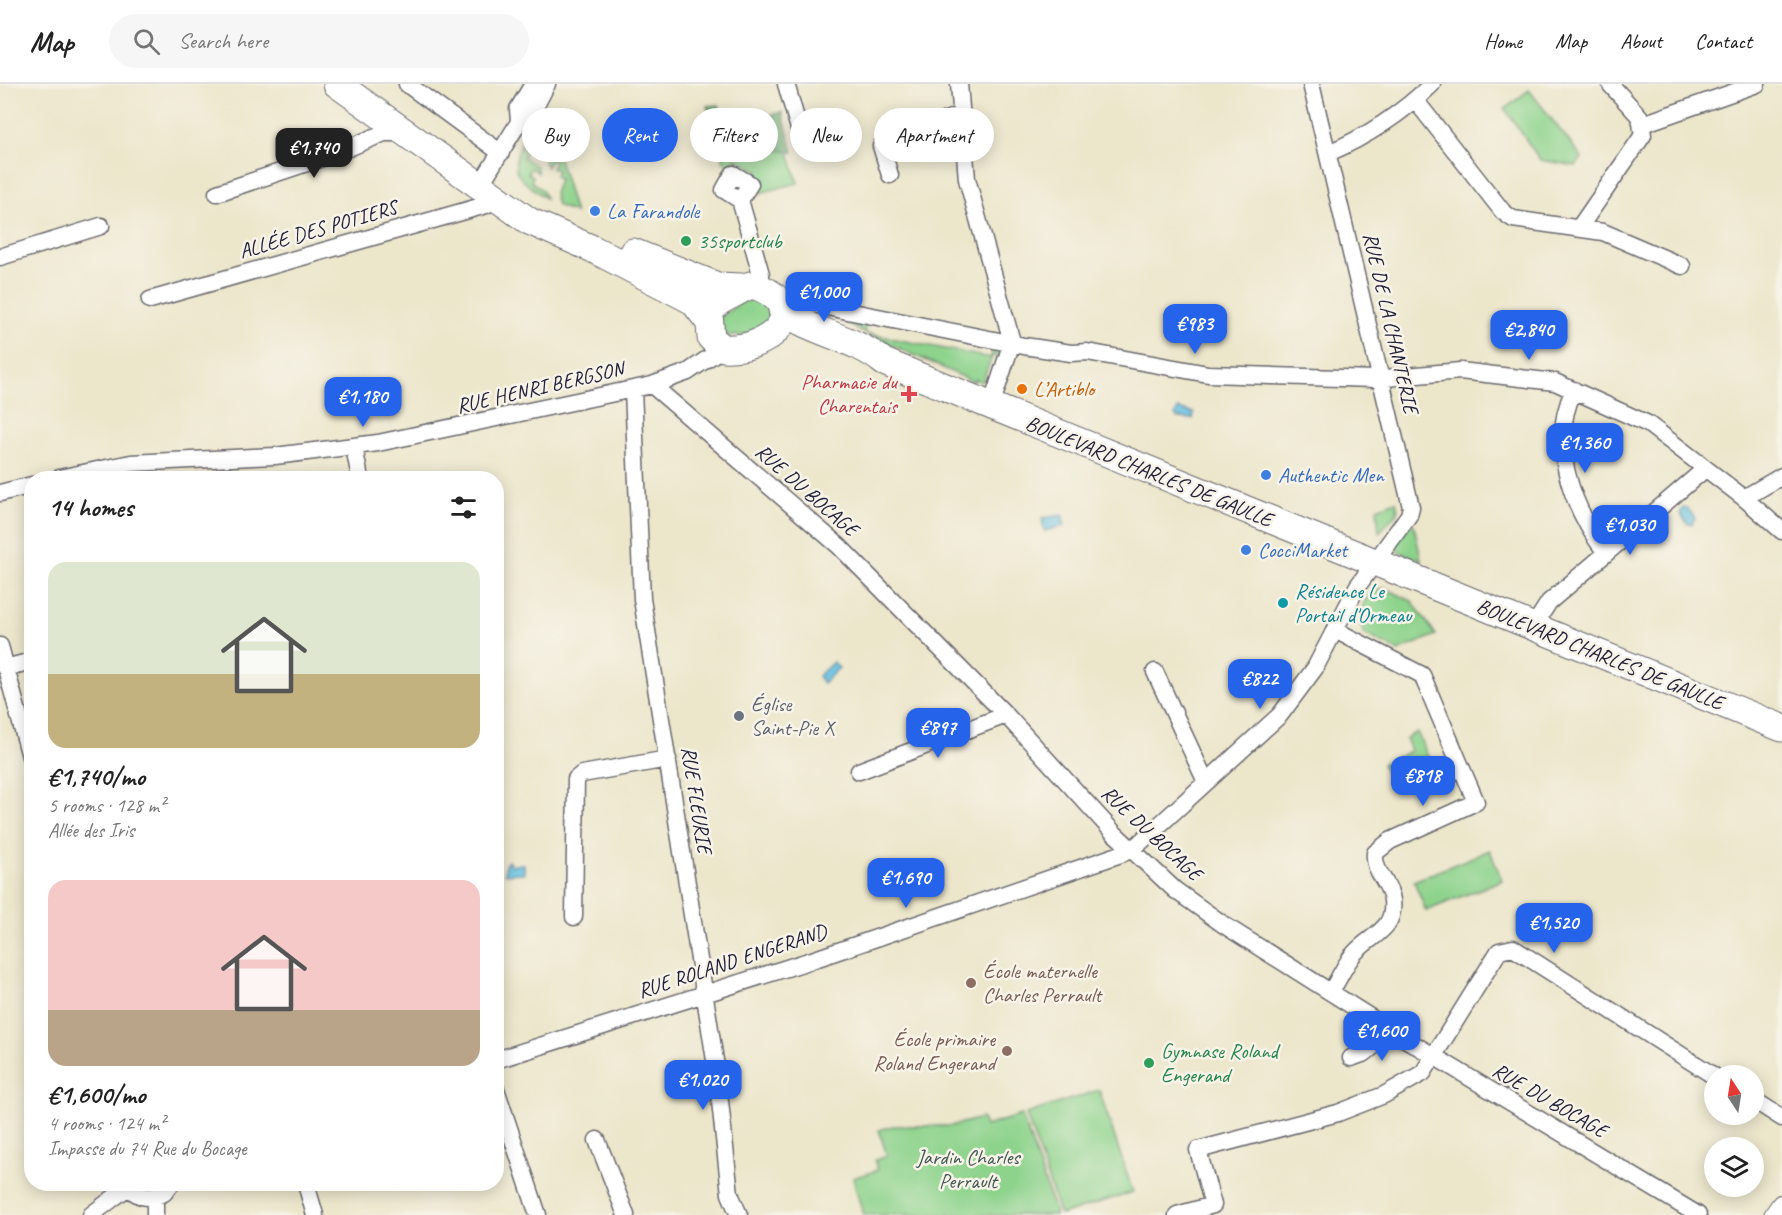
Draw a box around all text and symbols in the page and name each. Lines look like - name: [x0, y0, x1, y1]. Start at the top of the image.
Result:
- search box: [109, 14, 529, 68]
- text: Map: [30, 24, 73, 59]
- icon: search: [130, 25, 163, 58]
- text: Search here: [178, 27, 268, 55]
- text: Home: [1484, 28, 1522, 54]
- text: Map: [1555, 28, 1587, 54]
- text: About: [1620, 28, 1662, 54]
- text: Contact: [1695, 28, 1752, 54]
- chip: Buy: [522, 108, 590, 162]
- chip: Rent: [602, 108, 678, 162]
- chip: Filters: [690, 108, 778, 162]
- chip: New: [790, 108, 862, 162]
- chip: Apartment: [874, 108, 994, 162]
- pin: €1,740: [265, 128, 363, 179]
- text: €1,740: [290, 135, 338, 160]
- street label: ALLÉE DES POTIERS: [236, 193, 403, 264]
- place label: La Farandole: [607, 198, 701, 224]
- marker: La Farandole: [588, 204, 602, 218]
- place label: 35sportclub: [698, 228, 784, 254]
- street label: RUE DE LA CHANTERIE: [1358, 230, 1425, 419]
- marker: 35sportclub: [679, 234, 693, 248]
- pin: €1,000: [775, 272, 873, 323]
- text: €1,000: [800, 279, 848, 304]
- pin: €983: [1159, 304, 1231, 355]
- pin: €2,840: [1480, 310, 1578, 361]
- text: €983: [1177, 311, 1213, 336]
- text: €2,840: [1505, 317, 1553, 342]
- street label: RUE HENRI BERGSON: [454, 354, 629, 419]
- place label: Pharmacie du Charentais: [801, 369, 899, 419]
- place label: L’Artiblo: [1034, 376, 1097, 402]
- pin: €1,180: [314, 377, 412, 428]
- marker: L’Artiblo: [1015, 382, 1029, 396]
- text: €1,180: [339, 384, 387, 409]
- marker: Pharmacie du Charentais: [902, 387, 916, 401]
- street label: BOULEVARD CHARLES DE GAULLE: [1022, 410, 1279, 533]
- pin: €1,360: [1536, 423, 1634, 474]
- text: €1,360: [1560, 430, 1610, 455]
- street label: RUE DU BOCAGE: [750, 438, 866, 544]
- place label: Authentic Men: [1278, 462, 1385, 488]
- marker: Authentic Men: [1259, 468, 1273, 482]
- text: 14 homes: [48, 491, 133, 524]
- icon: filters: [447, 491, 480, 524]
- pin: €1,030: [1581, 505, 1679, 556]
- text: €1,030: [1606, 512, 1654, 537]
- place label: CocciMarket: [1258, 537, 1349, 563]
- marker: CocciMarket: [1239, 543, 1253, 557]
- place label: Résidence Le Portail d'Ormeau: [1295, 578, 1413, 628]
- street label: BOULEVARD CHARLES DE GAULLE: [1473, 593, 1730, 716]
- marker: Résidence Le Portail d'Ormeau: [1276, 596, 1290, 610]
- icon: home: [210, 601, 318, 709]
- pin: €822: [1224, 659, 1296, 710]
- text: €822: [1242, 666, 1278, 691]
- place label: Église Saint-Pie X: [751, 691, 836, 741]
- pin: €897: [902, 708, 974, 759]
- marker: Église Saint-Pie X: [732, 709, 746, 723]
- text: €897: [920, 715, 956, 740]
- street label: RUE FLEURIE: [676, 745, 719, 858]
- pin: €818: [1387, 756, 1459, 807]
- text: €1,740/mo: [48, 760, 145, 793]
- text: €818: [1405, 763, 1441, 788]
- street label: RUE DU BOCAGE: [1096, 780, 1210, 888]
- text: 5 rooms · 128 m²: [48, 793, 165, 818]
- text: Allée des Iris: [48, 818, 134, 843]
- pin: €1,690: [857, 858, 955, 909]
- text: €1,690: [881, 865, 931, 890]
- pin: €1,520: [1505, 903, 1603, 954]
- text: €1,520: [1530, 910, 1578, 935]
- street label: RUE ROLAND ENGERAND: [634, 918, 831, 1004]
- icon: home: [210, 919, 318, 1027]
- place label: École maternelle Charles Perrault: [983, 958, 1103, 1008]
- marker: École maternelle Charles Perrault: [964, 976, 978, 990]
- pin: €1,600: [1333, 1011, 1431, 1062]
- text: €1,600: [1357, 1018, 1407, 1043]
- place label: École primaire Roland Engerand: [873, 1026, 999, 1076]
- place label: Gymnase Roland Engerand: [1161, 1038, 1282, 1088]
- marker: École primaire Roland Engerand: [1000, 1044, 1014, 1058]
- marker: Gymnase Roland Engerand: [1142, 1056, 1156, 1070]
- street label: RUE DU BOCAGE: [1488, 1057, 1614, 1145]
- pin: €1,020: [654, 1060, 752, 1111]
- north arrow: [1704, 1065, 1764, 1125]
- map controls: [1704, 1065, 1764, 1197]
- text: €1,020: [679, 1067, 727, 1092]
- text: €1,600/mo: [48, 1078, 146, 1111]
- text: 4 rooms · 124 m²: [48, 1111, 165, 1136]
- text: Impasse du 74 Rue du Bocage: [48, 1136, 247, 1161]
- button: layers: [1704, 1137, 1764, 1197]
- park label: Jardin Charles Perrault: [915, 1144, 1021, 1194]

